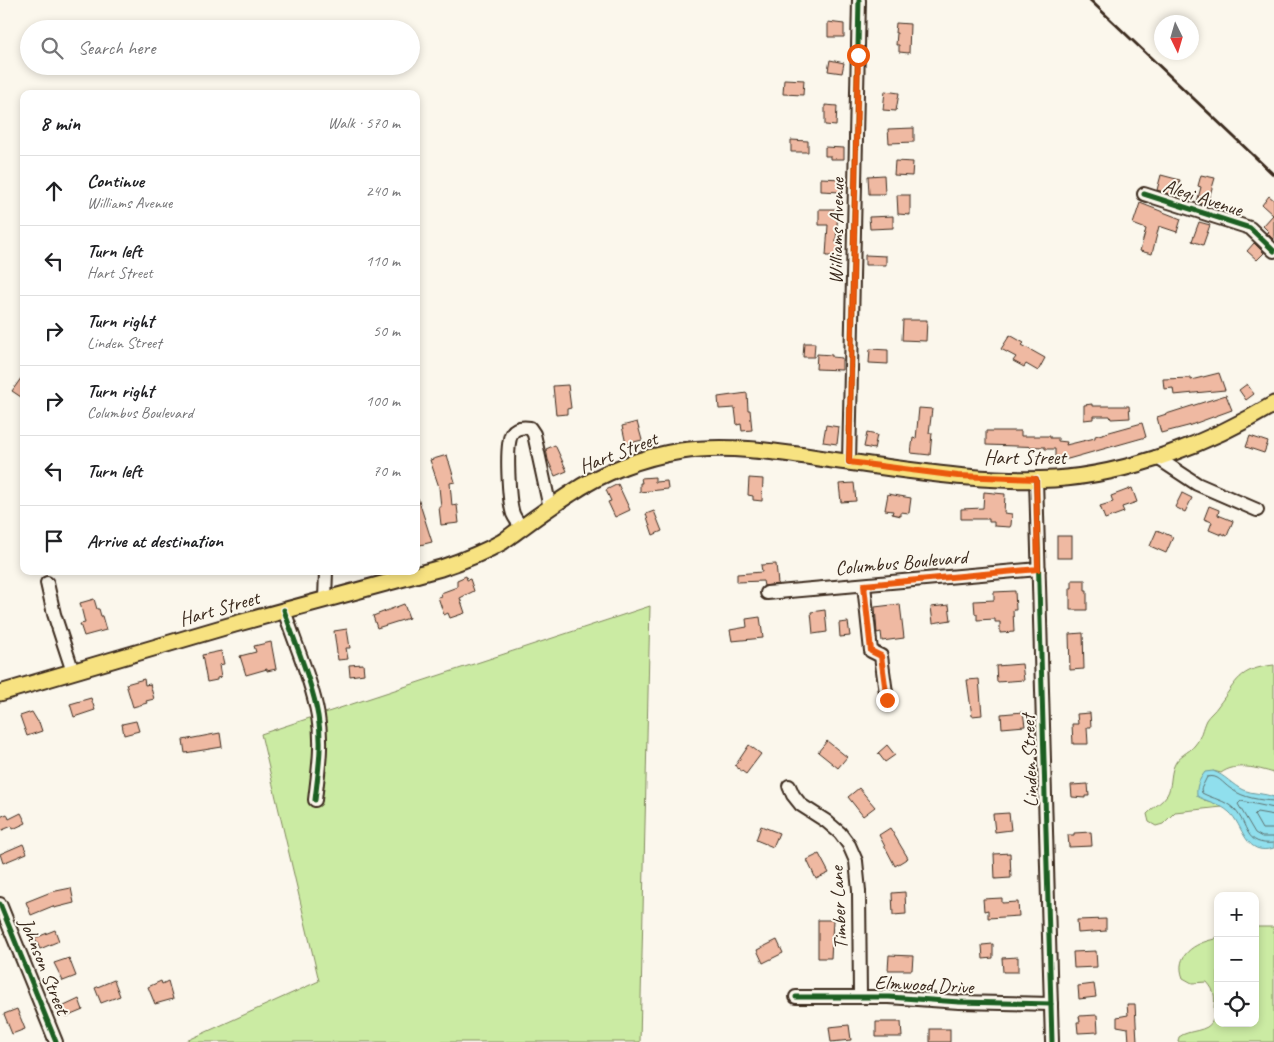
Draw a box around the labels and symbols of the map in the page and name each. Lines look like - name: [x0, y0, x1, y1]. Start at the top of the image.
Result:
- north arrow: [1154, 15, 1199, 60]
- route start: [847, 44, 870, 67]
- street label: Alegi Avenue: [1160, 173, 1247, 222]
- street label: Williams Avenue: [823, 176, 850, 284]
- street label: Hart Street: [576, 425, 663, 479]
- street label: Hart Street: [984, 445, 1068, 470]
- street label: Columbus Boulevard: [834, 544, 971, 581]
- street label: Hart Street: [176, 585, 264, 632]
- route end: [876, 689, 899, 712]
- street label: Linden Street: [1015, 711, 1044, 808]
- street label: Timber Lane: [824, 864, 853, 950]
- street label: Johnson Street: [13, 913, 76, 1020]
- street label: Elmwood Drive: [874, 969, 976, 1000]

